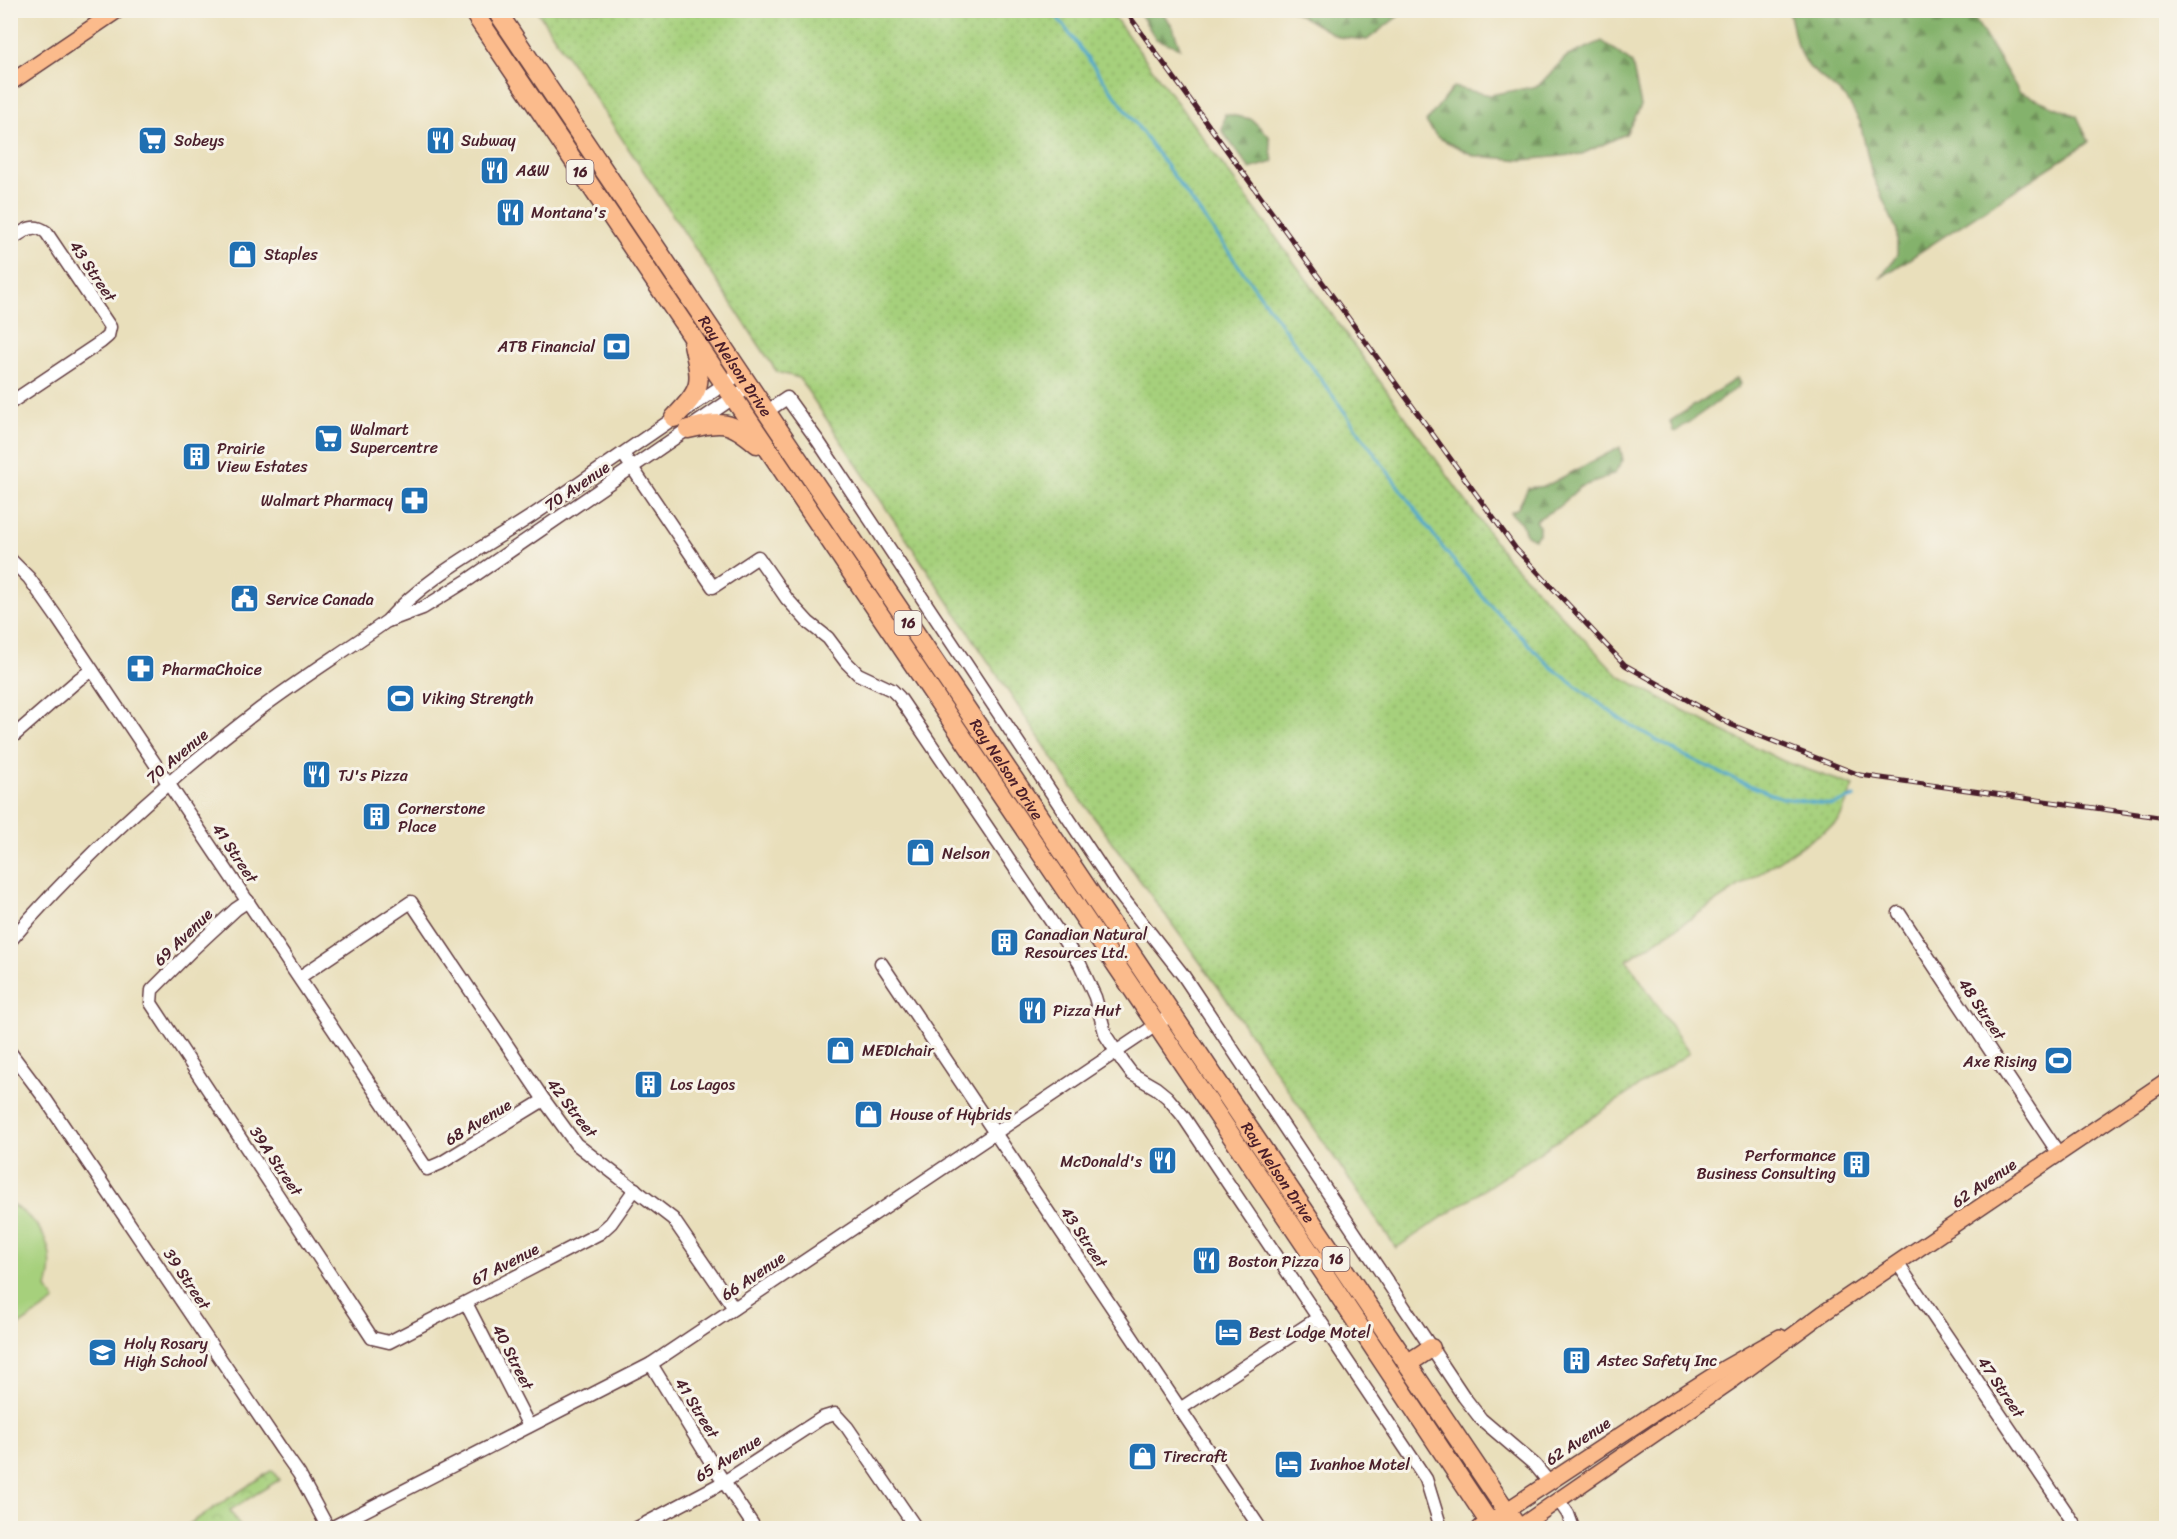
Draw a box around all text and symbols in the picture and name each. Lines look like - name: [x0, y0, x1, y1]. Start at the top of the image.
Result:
- supermarket icon: Sobeys: [137, 124, 169, 156]
- restaurant icon: Subway: [424, 124, 456, 156]
- place label: Sobeys: [174, 126, 224, 155]
- place label: Subway: [461, 126, 516, 155]
- restaurant icon: A&W: [479, 154, 511, 186]
- place label: A&W: [515, 156, 550, 185]
- road number: 16: [566, 160, 594, 184]
- restaurant icon: Montana's: [494, 196, 526, 228]
- place label: Montana's: [531, 198, 607, 227]
- street label: 43 Street: [62, 234, 125, 308]
- shop icon: Staples: [227, 238, 259, 270]
- place label: Staples: [264, 240, 318, 269]
- street label: Ray Nelson Drive: [691, 309, 781, 423]
- bank icon: ATB Financial: [600, 330, 632, 362]
- place label: ATB Financial: [497, 332, 595, 361]
- place label: Walmart Supercentre: [350, 415, 438, 462]
- supermarket icon: Walmart Supercentre: [313, 422, 345, 454]
- place label: Prairie View Estates: [217, 434, 308, 481]
- building icon: Prairie View Estates: [180, 441, 212, 473]
- street label: 70 Avenue: [538, 453, 616, 519]
- pharmacy icon: Walmart Pharmacy: [398, 484, 430, 516]
- place label: Walmart Pharmacy: [261, 486, 394, 515]
- public building icon: Service Canada: [229, 583, 261, 615]
- place label: Service Canada: [266, 585, 374, 614]
- road number: 16: [894, 611, 922, 635]
- pharmacy icon: PharmaChoice: [125, 653, 157, 685]
- place label: PharmaChoice: [162, 655, 262, 684]
- sports icon: Viking Strength: [385, 682, 417, 714]
- place label: Viking Strength: [422, 684, 534, 713]
- street label: Ray Nelson Drive: [962, 712, 1052, 826]
- street label: 70 Avenue: [139, 721, 215, 791]
- restaurant icon: TJ's Pizza: [301, 759, 333, 791]
- place label: TJ's Pizza: [338, 761, 409, 790]
- place label: Cornerstone Place: [398, 794, 485, 841]
- building icon: Cornerstone Place: [361, 801, 393, 833]
- street label: 41 Street: [204, 817, 266, 890]
- shop icon: Nelson: [905, 837, 937, 869]
- place label: Nelson: [942, 839, 990, 868]
- street label: 69 Avenue: [146, 901, 220, 973]
- place label: Canadian Natural Resources Ltd.: [1025, 920, 1148, 967]
- building icon: Canadian Natural Resources Ltd.: [988, 927, 1020, 959]
- street label: 48 Street: [1950, 972, 2014, 1047]
- restaurant icon: Pizza Hut: [1016, 994, 1048, 1026]
- place label: Pizza Hut: [1053, 996, 1121, 1025]
- shop icon: MEDIchair: [825, 1034, 857, 1066]
- place label: MEDIchair: [862, 1036, 935, 1065]
- sports icon: Axe Rising: [2042, 1045, 2074, 1077]
- place label: Axe Rising: [1962, 1047, 2037, 1076]
- building icon: Los Lagos: [633, 1068, 665, 1100]
- place label: Los Lagos: [670, 1070, 735, 1099]
- street label: 42 Street: [539, 1072, 605, 1145]
- street label: 68 Avenue: [439, 1090, 517, 1153]
- shop icon: House of Hybrids: [853, 1098, 885, 1130]
- place label: House of Hybrids: [890, 1100, 1012, 1129]
- street label: Ray Nelson Drive: [1233, 1115, 1323, 1229]
- street label: 39A Street: [242, 1120, 311, 1203]
- place label: Performance Business Consulting: [1697, 1141, 1836, 1188]
- restaurant icon: McDonald's: [1147, 1145, 1179, 1177]
- place label: McDonald's: [1060, 1147, 1143, 1176]
- building icon: Performance Business Consulting: [1841, 1148, 1873, 1180]
- street label: 62 Avenue: [1945, 1150, 2023, 1216]
- street label: 43 Street: [1053, 1200, 1116, 1274]
- street label: 67 Avenue: [466, 1234, 545, 1294]
- street label: 39 Street: [156, 1242, 219, 1316]
- street label: 66 Avenue: [714, 1243, 792, 1309]
- restaurant icon: Boston Pizza: [1191, 1245, 1223, 1277]
- place label: Boston Pizza: [1228, 1247, 1319, 1276]
- road number: 16: [1322, 1247, 1350, 1271]
- hotel icon: Best Lodge Motel: [1212, 1316, 1244, 1348]
- place label: Best Lodge Motel: [1249, 1318, 1371, 1347]
- street label: 40 Street: [484, 1319, 542, 1396]
- place label: Holy Rosary High School: [124, 1329, 208, 1376]
- school or university icon: Holy Rosary High School: [87, 1336, 119, 1368]
- building icon: Astec Safety Inc: [1560, 1344, 1592, 1376]
- place label: Astec Safety Inc: [1596, 1346, 1717, 1375]
- street label: 47 Street: [1969, 1350, 2033, 1424]
- street label: 41 Street: [667, 1372, 727, 1445]
- street label: 62 Avenue: [1539, 1409, 1617, 1473]
- street label: 65 Avenue: [689, 1426, 767, 1490]
- shop icon: Tirecraft: [1126, 1440, 1158, 1472]
- place label: Tirecraft: [1163, 1442, 1228, 1471]
- hotel icon: Ivanhoe Motel: [1273, 1448, 1305, 1480]
- place label: Ivanhoe Motel: [1309, 1450, 1410, 1479]

